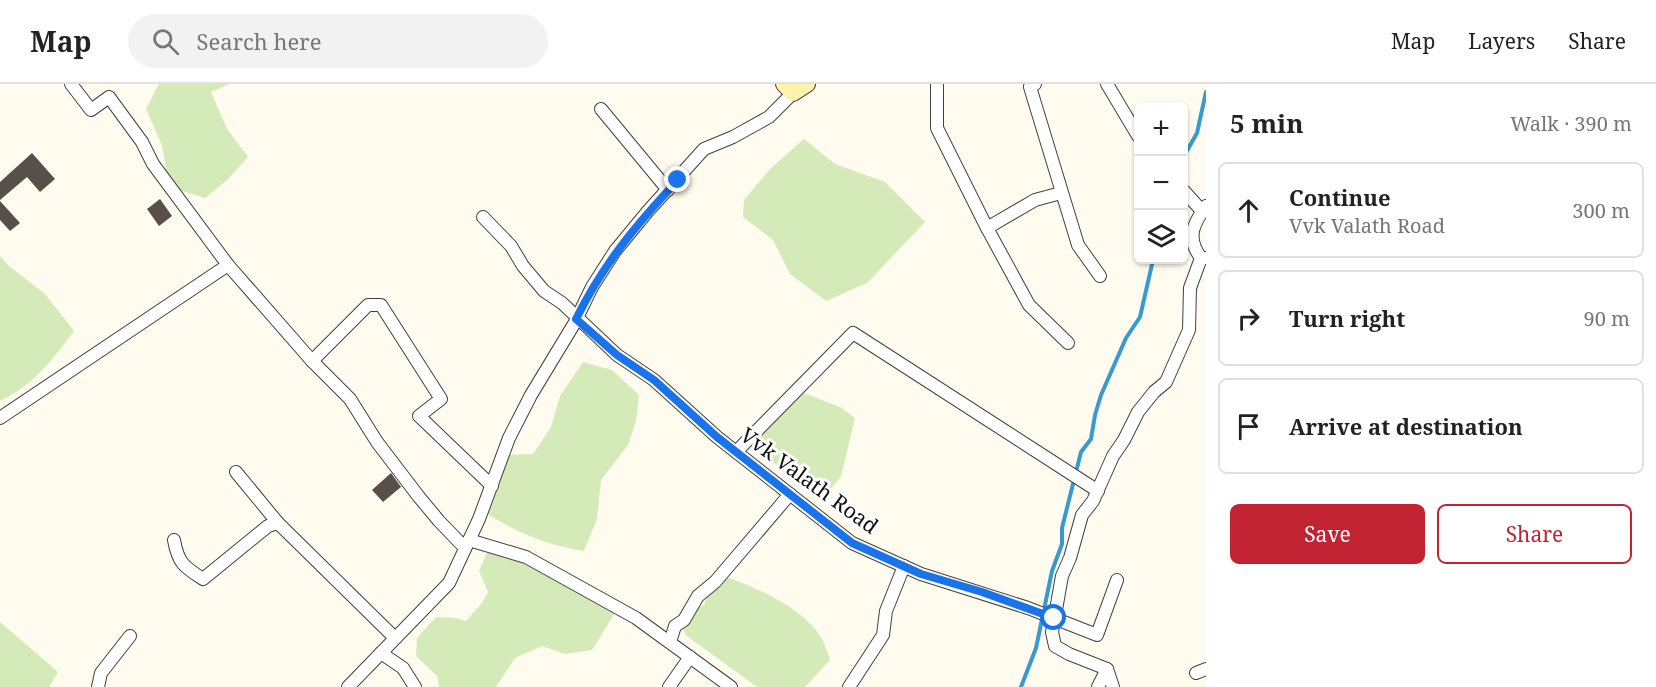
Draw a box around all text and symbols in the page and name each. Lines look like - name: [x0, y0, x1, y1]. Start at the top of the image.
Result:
- search box: [128, 14, 548, 68]
- text: Map: [30, 22, 92, 60]
- icon: search: [149, 25, 182, 58]
- text: Search here: [197, 26, 321, 56]
- text: Map: [1391, 27, 1435, 55]
- text: Layers: [1468, 27, 1535, 55]
- text: Share: [1568, 27, 1626, 55]
- map controls: [1134, 102, 1188, 264]
- button: +: [1134, 102, 1188, 156]
- text: 5 min: [1230, 105, 1304, 141]
- text: Walk · 390 m: [1510, 110, 1632, 137]
- button: −: [1134, 156, 1188, 210]
- route end: [664, 166, 690, 192]
- text: Continue: [1289, 182, 1391, 212]
- icon: ahead: [1232, 194, 1265, 227]
- text: 300 m: [1572, 197, 1630, 224]
- button: layers: [1134, 210, 1188, 264]
- text: Vvk Valath Road: [1289, 212, 1445, 239]
- icon: right: [1232, 302, 1265, 335]
- text: Turn right: [1289, 303, 1405, 333]
- text: 90 m: [1584, 305, 1630, 332]
- icon: arrive: [1232, 410, 1265, 443]
- text: Arrive at destination: [1289, 411, 1523, 441]
- street label: Vvk Valath Road: [735, 421, 884, 540]
- button: Save: [1230, 504, 1425, 564]
- button: Share: [1437, 504, 1632, 564]
- route start: [1040, 604, 1066, 630]

